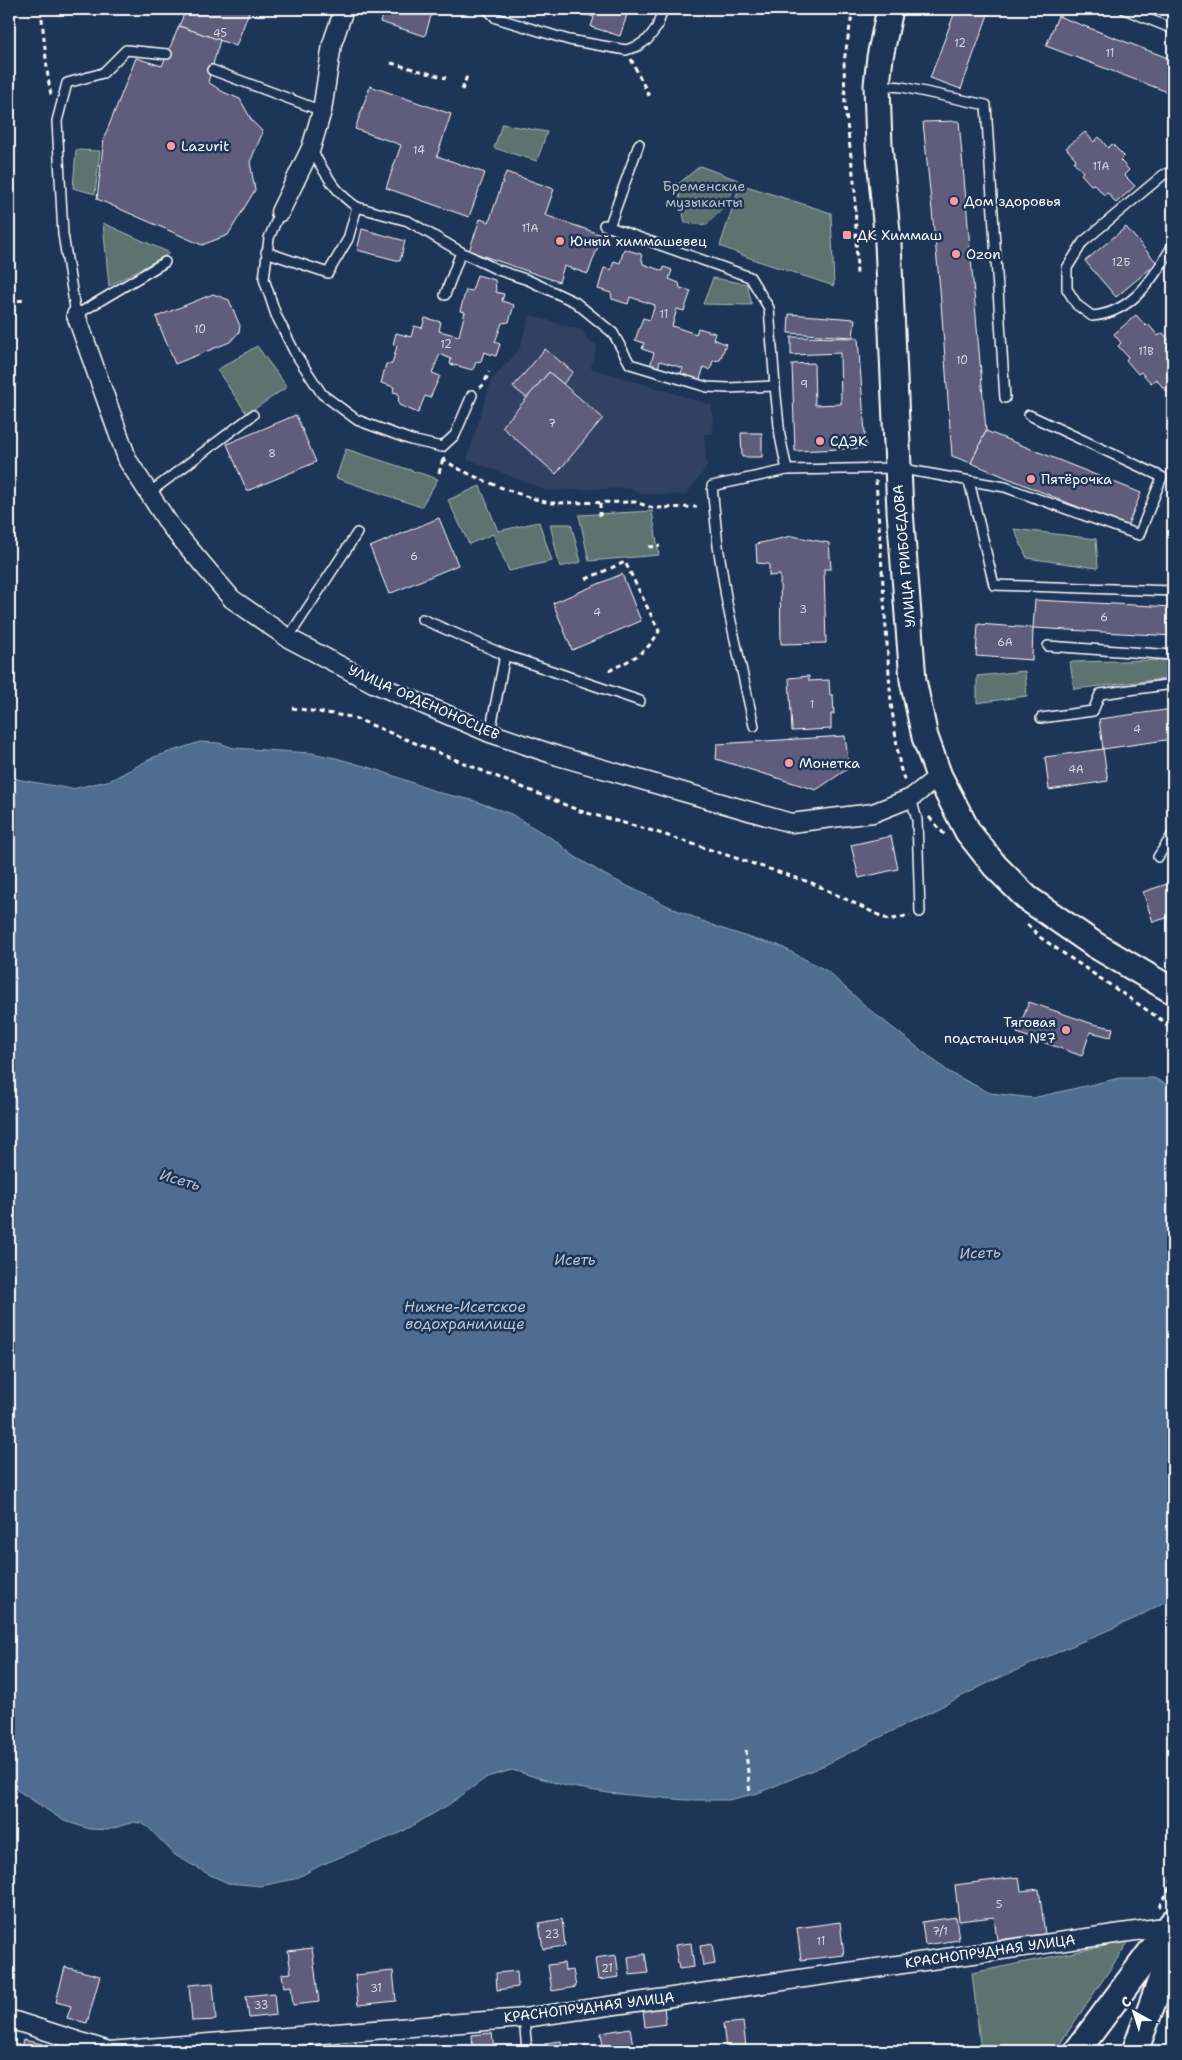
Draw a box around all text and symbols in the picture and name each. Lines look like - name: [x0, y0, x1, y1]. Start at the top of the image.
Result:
- house number: 45: [213, 26, 227, 41]
- house number: 12: [954, 36, 966, 51]
- house number: 11: [1106, 46, 1114, 61]
- place label: Lazurit: [181, 137, 229, 155]
- marker: Lazurit: [165, 140, 177, 152]
- house number: 14: [413, 143, 425, 158]
- house number: 11А: [1093, 159, 1109, 174]
- park label: Бременские музыканты: [663, 177, 745, 211]
- place label: Дом здоровья: [964, 192, 1061, 210]
- marker: Дом здоровья: [948, 195, 960, 207]
- house number: 11А: [522, 221, 538, 236]
- place label: ДК Химмаш: [857, 226, 942, 244]
- marker: ДК Химмаш: [841, 229, 853, 241]
- place label: Юный химмашевец: [570, 232, 707, 250]
- marker: Юный химмашевец: [554, 235, 566, 247]
- place label: Ozon: [966, 245, 1001, 263]
- marker: Ozon: [950, 248, 962, 260]
- house number: 12Б: [1111, 255, 1131, 270]
- house number: 11: [660, 307, 668, 322]
- house number: 10: [194, 322, 206, 337]
- house number: 12: [440, 337, 452, 352]
- house number: 11В: [1138, 344, 1154, 359]
- house number: 10: [956, 353, 968, 368]
- house number: 9: [800, 377, 808, 392]
- house number: 7: [548, 416, 556, 431]
- place label: СДЭК: [830, 432, 867, 450]
- marker: СДЭК: [814, 435, 826, 447]
- house number: 8: [268, 446, 276, 461]
- place label: Пятёрочка: [1041, 470, 1112, 488]
- marker: Пятёрочка: [1025, 473, 1037, 485]
- street label: УЛИЦА ГРИБОЕДОВА: [889, 484, 919, 628]
- house number: 6: [410, 549, 418, 564]
- house number: 3: [799, 602, 807, 617]
- house number: 4: [593, 605, 601, 620]
- house number: 6: [1100, 610, 1108, 625]
- house number: 6А: [997, 635, 1013, 650]
- street label: УЛИЦА ОРДЕНОНОСЦЕВ: [345, 660, 503, 744]
- house number: 1: [810, 697, 814, 712]
- house number: 4: [1133, 722, 1141, 737]
- place label: Монетка: [799, 754, 860, 772]
- marker: Монетка: [783, 757, 795, 769]
- house number: 4А: [1068, 762, 1084, 777]
- place label: Тяговая подстанция №7: [944, 1013, 1056, 1047]
- marker: Тяговая подстанция №7: [1060, 1024, 1072, 1036]
- water label: Исеть: [157, 1165, 203, 1195]
- water label: Исеть: [959, 1242, 1001, 1264]
- water label: Исеть: [554, 1250, 596, 1270]
- water label: Нижне-Исетское водохранилище: [404, 1297, 526, 1334]
- house number: 5: [996, 1897, 1003, 1912]
- house number: 7/1: [932, 1924, 948, 1939]
- house number: 23: [545, 1927, 559, 1942]
- street label: КРАСНОПРУДНАЯ УЛИЦА: [904, 1930, 1076, 1972]
- house number: 11: [817, 1934, 825, 1949]
- house number: 21: [601, 1961, 613, 1976]
- house number: 31: [370, 1981, 382, 1996]
- street label: КРАСНОПРУДНАЯ УЛИЦА: [503, 1988, 675, 2026]
- north arrow: [1110, 1988, 1160, 2038]
- text: С: [1117, 1992, 1135, 2012]
- house number: 33: [254, 1998, 268, 2013]

